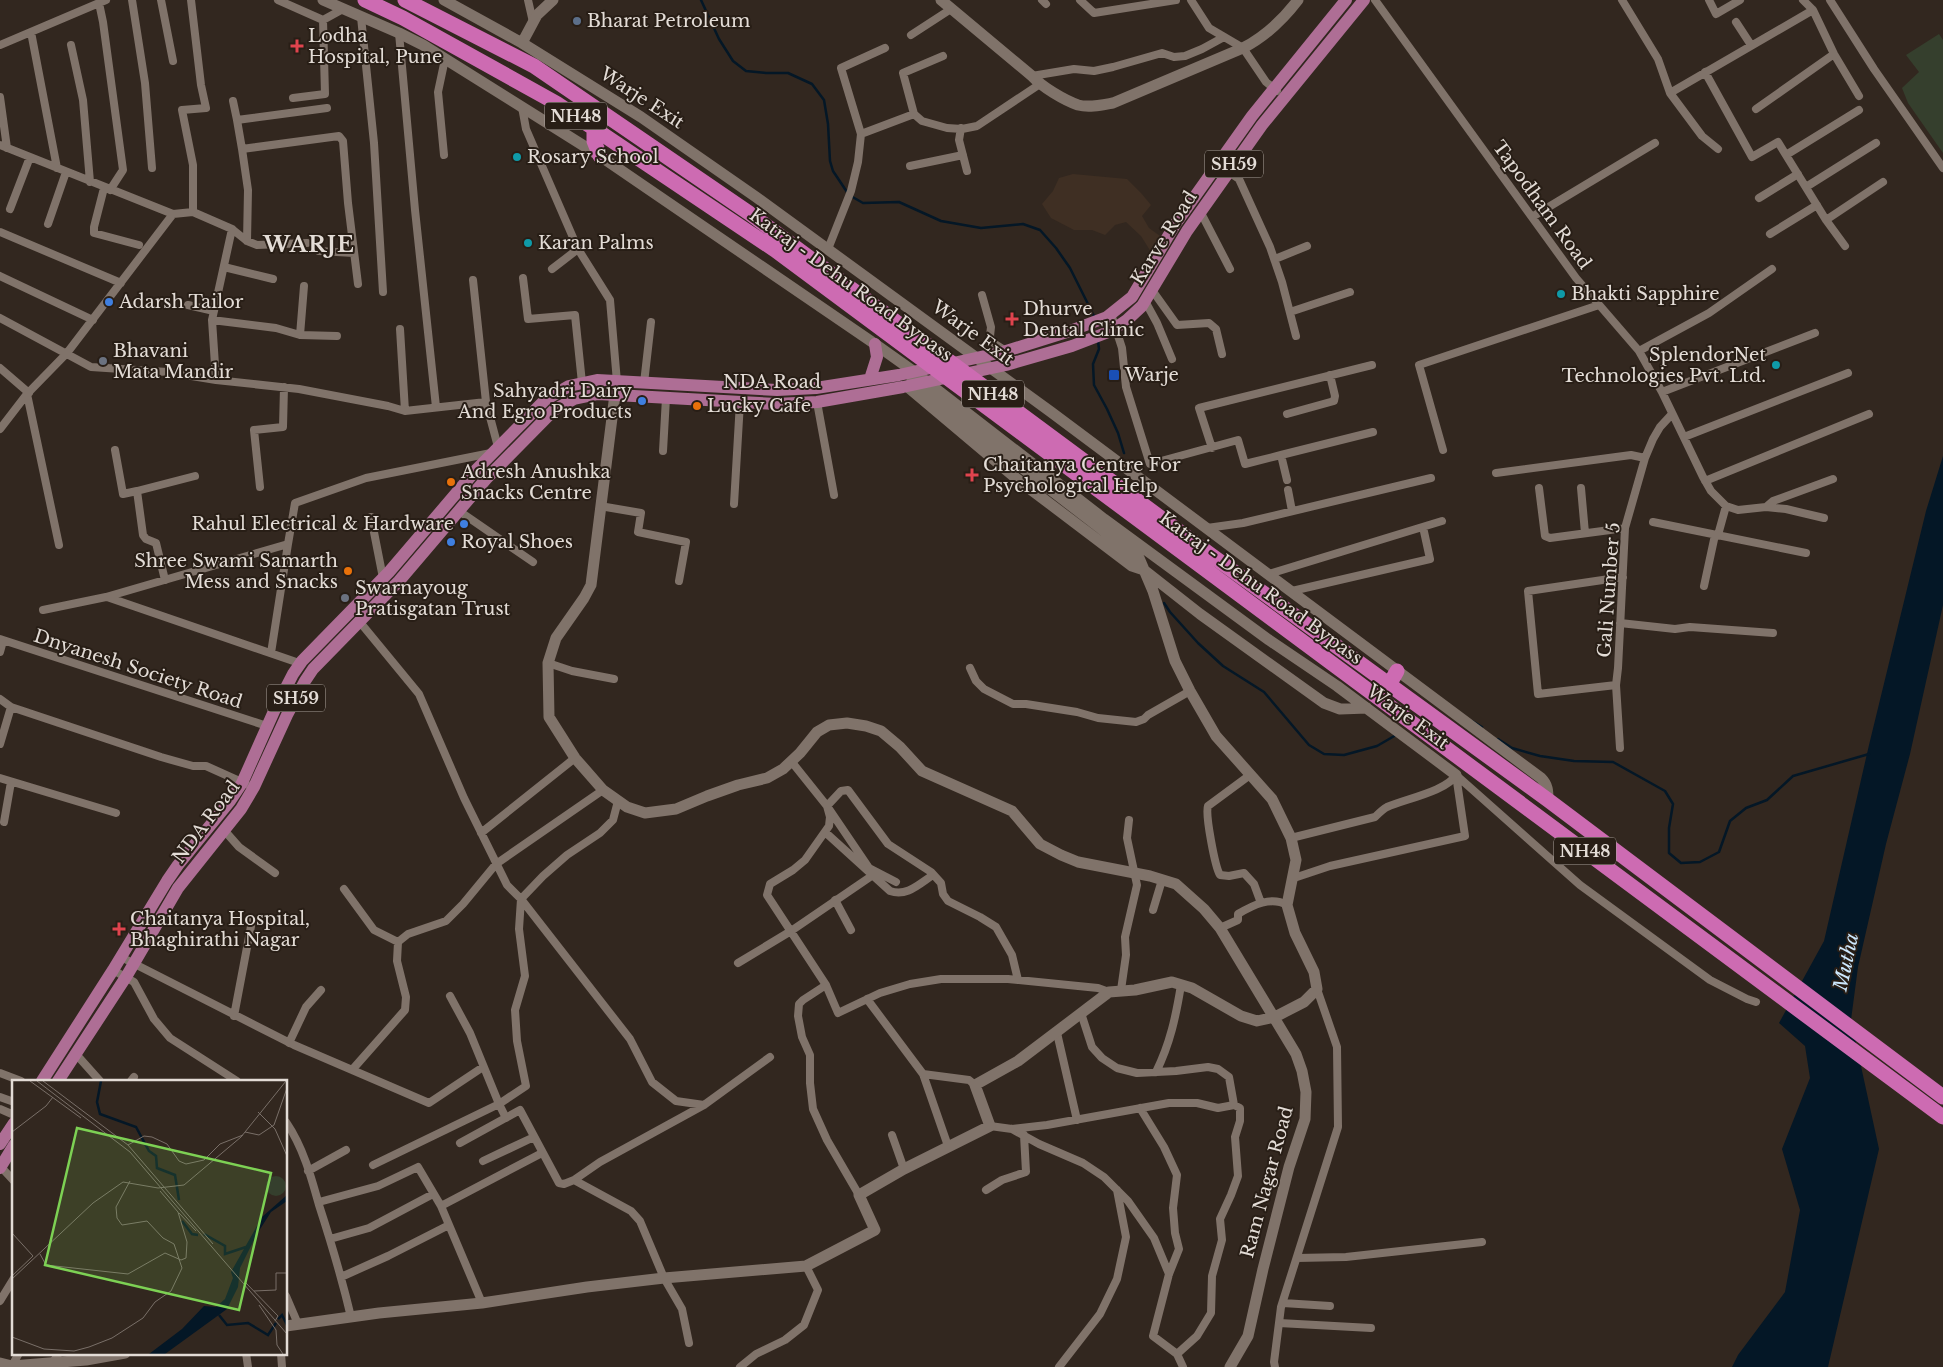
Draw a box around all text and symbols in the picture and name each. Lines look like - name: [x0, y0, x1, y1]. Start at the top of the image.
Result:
- place label: Bharat Petroleum: [587, 10, 750, 32]
- marker: Bharat Petroleum: [571, 15, 583, 27]
- place label: Lodha Hospital, Pune: [308, 25, 442, 68]
- marker: Lodha Hospital, Pune: [290, 39, 304, 53]
- street label: Warje Exit: [595, 62, 688, 133]
- road number: NH48: [545, 102, 607, 130]
- street label: Tapodham Road: [1488, 136, 1596, 274]
- place label: Rosary School: [527, 146, 659, 168]
- road number: SH59: [1205, 150, 1263, 178]
- marker: Rosary School: [511, 151, 523, 163]
- street label: Karve Road: [1126, 187, 1202, 289]
- street label: Katraj - Dehu Road Bypass: [745, 204, 957, 366]
- district label: WARJE: [262, 231, 355, 258]
- place label: Karan Palms: [538, 232, 654, 254]
- marker: Karan Palms: [522, 237, 534, 249]
- place label: Bhakti Sapphire: [1571, 283, 1720, 305]
- marker: Bhakti Sapphire: [1555, 288, 1567, 300]
- place label: Adarsh Tailor: [118, 291, 244, 313]
- street label: Warje Exit: [927, 295, 1018, 370]
- marker: Adarsh Tailor: [103, 296, 115, 308]
- place label: Dhurve Dental Clinic: [1023, 298, 1144, 341]
- marker: Dhurve Dental Clinic: [1005, 312, 1019, 326]
- place label: Bhavani Mata Mandir: [113, 340, 234, 383]
- place label: SplendorNet Technologies Pvt. Ltd.: [1562, 344, 1766, 387]
- marker: Bhavani Mata Mandir: [97, 355, 109, 367]
- marker: SplendorNet Technologies Pvt. Ltd.: [1770, 359, 1782, 371]
- place label: Warje: [1124, 364, 1179, 386]
- marker: Warje: [1107, 368, 1121, 382]
- street label: NDA Road: [723, 371, 821, 393]
- place label: Sahyadri Dairy And Egro Products: [457, 380, 632, 423]
- road number: NH48: [962, 380, 1024, 408]
- marker: Sahyadri Dairy And Egro Products: [636, 395, 648, 407]
- place label: Lucky Cafe: [707, 395, 811, 417]
- marker: Lucky Cafe: [691, 400, 703, 412]
- place label: Chaitanya Centre For Psychological Help: [983, 454, 1181, 497]
- place label: Adresh Anushka Snacks Centre: [460, 461, 610, 504]
- marker: Chaitanya Centre For Psychological Help: [965, 468, 979, 482]
- marker: Adresh Anushka Snacks Centre: [445, 476, 457, 488]
- street label: Katraj - Dehu Road Bypass: [1155, 507, 1367, 669]
- place label: Rahul Electrical & Hardware: [191, 513, 454, 535]
- marker: Rahul Electrical & Hardware: [458, 518, 470, 530]
- street label: Gali Number 5: [1593, 522, 1625, 658]
- place label: Royal Shoes: [461, 531, 573, 553]
- marker: Royal Shoes: [445, 536, 457, 548]
- place label: Shree Swami Samarth Mess and Snacks: [134, 550, 338, 593]
- marker: Shree Swami Samarth Mess and Snacks: [342, 565, 354, 577]
- place label: Swarnayoug Pratisgatan Trust: [355, 577, 511, 620]
- marker: Swarnayoug Pratisgatan Trust: [339, 592, 351, 604]
- street label: Dnyanesh Society Road: [31, 625, 245, 713]
- street label: Warje Exit: [1362, 679, 1453, 754]
- road number: SH59: [267, 684, 325, 711]
- street label: NDA Road: [168, 776, 244, 868]
- road number: NH48: [1554, 838, 1616, 864]
- place label: Chaitanya Hospital, Bhaghirathi Nagar: [130, 908, 310, 951]
- marker: Chaitanya Hospital, Bhaghirathi Nagar: [112, 922, 126, 936]
- water label: Mutha: [1828, 931, 1863, 994]
- inset map: [12, 1080, 288, 1354]
- street label: Ram Nagar Road: [1236, 1104, 1298, 1260]

